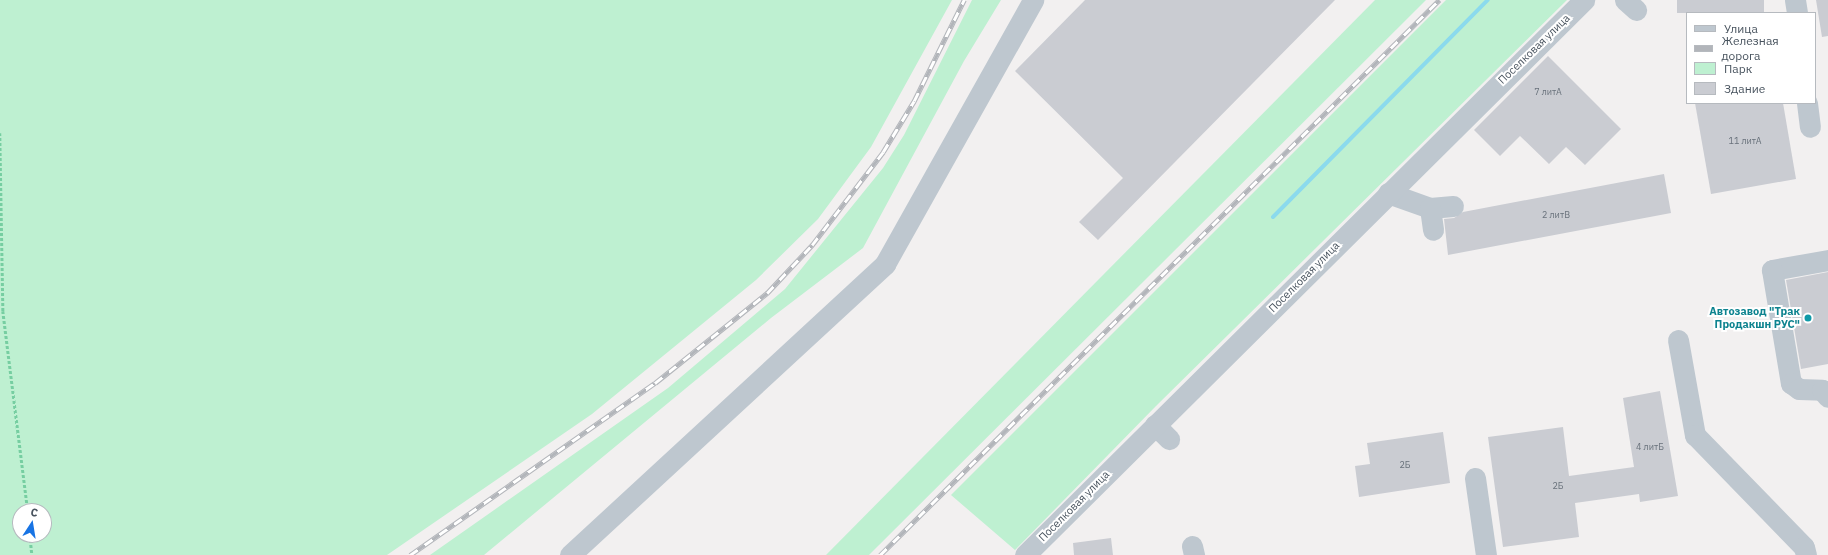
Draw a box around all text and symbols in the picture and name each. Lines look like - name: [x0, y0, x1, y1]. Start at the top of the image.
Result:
- street label: Поселковая улица: [1495, 11, 1573, 87]
- legend: [1686, 12, 1816, 104]
- text: Улица: [1724, 21, 1758, 36]
- text: Железная дорога: [1721, 33, 1779, 63]
- text: Парк: [1724, 61, 1752, 76]
- text: Здание: [1724, 81, 1765, 96]
- house number: 7 литА: [1534, 87, 1562, 97]
- house number: 11 литА: [1729, 136, 1761, 146]
- house number: 2 литВ: [1542, 210, 1570, 220]
- street label: Поселковая улица: [1266, 239, 1342, 315]
- place label: Автозавод "Трак Продакшн РУС": [1709, 305, 1800, 331]
- marker: Автозавод "Трак Продакшн РУС": [1803, 313, 1813, 323]
- house number: 4 литБ: [1636, 442, 1664, 452]
- house number: 2Б: [1399, 460, 1411, 470]
- street label: Поселковая улица: [1036, 468, 1112, 544]
- house number: 2Б: [1552, 481, 1564, 491]
- north arrow: [12, 503, 52, 543]
- text: С: [29, 505, 39, 520]

